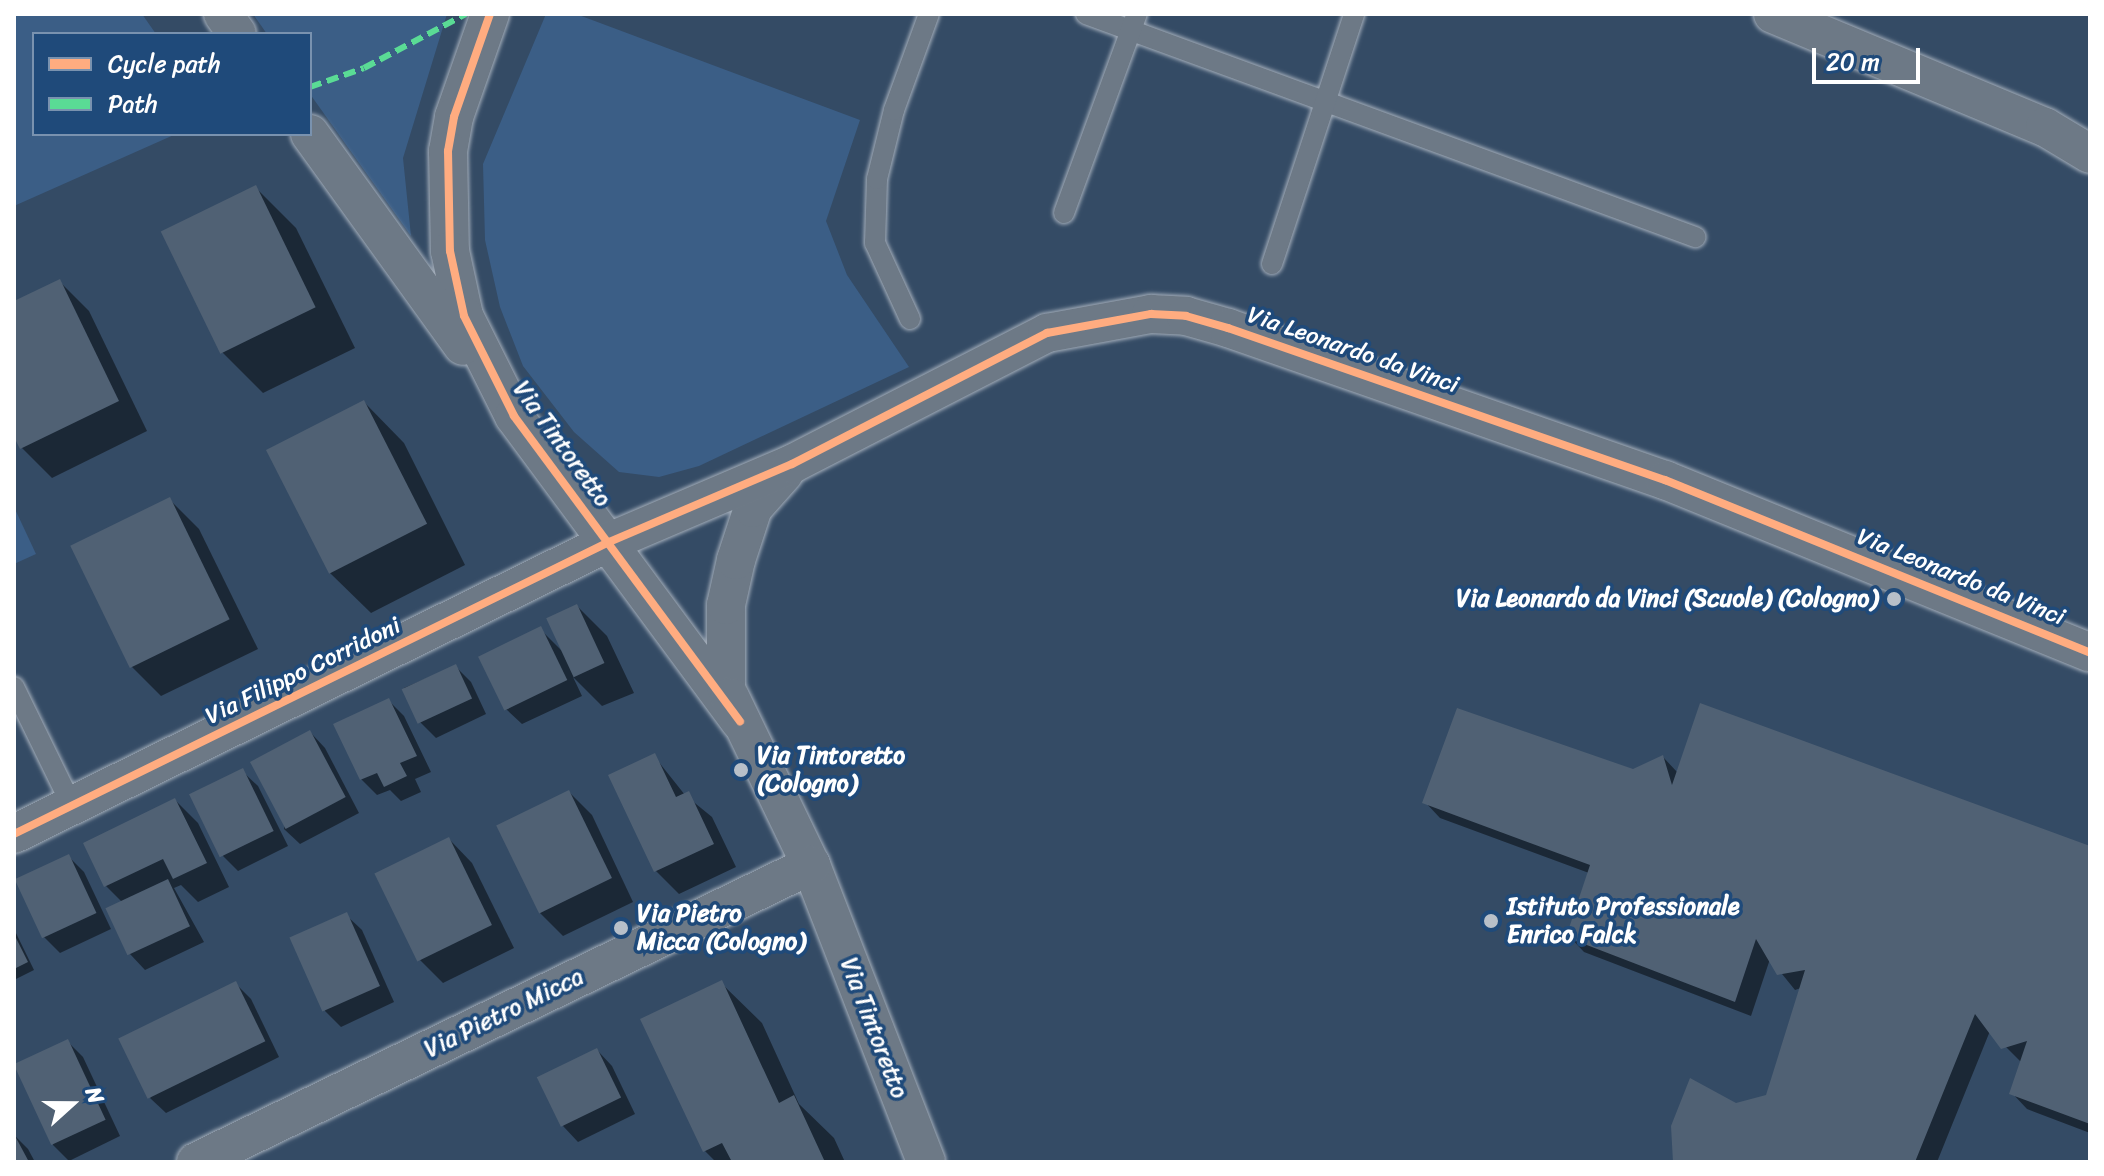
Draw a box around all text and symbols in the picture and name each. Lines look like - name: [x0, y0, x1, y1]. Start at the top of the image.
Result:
- legend: [32, 32, 312, 136]
- scale bar: [1816, 32, 1924, 82]
- text: 20 m: [1826, 41, 1880, 83]
- text: Cycle path: [108, 43, 221, 85]
- text: Path: [108, 83, 158, 125]
- street label: Via Leonardo da Vinci: [1242, 300, 1464, 400]
- street label: Via Tintoretto: [507, 376, 617, 512]
- street label: Via Leonardo da Vinci: [1852, 522, 2070, 632]
- place label: Via Leonardo da Vinci (Scuole) (Cologno): [1454, 585, 1878, 613]
- marker: Via Leonardo da Vinci (Scuole) (Cologno): [1885, 590, 1903, 608]
- street label: Via Filippo Corridoni: [201, 611, 405, 731]
- place label: Via Tintoretto (Cologno): [757, 742, 905, 798]
- marker: Via Tintoretto (Cologno): [732, 761, 750, 779]
- place label: Istituto Professionale Enrico Falck: [1507, 893, 1738, 949]
- place label: Via Pietro Micca (Cologno): [637, 900, 806, 956]
- marker: Istituto Professionale Enrico Falck: [1482, 912, 1500, 930]
- marker: Via Pietro Micca (Cologno): [612, 919, 630, 937]
- street label: Via Tintoretto: [834, 954, 914, 1102]
- street label: Via Pietro Micca: [420, 962, 588, 1064]
- north arrow: [32, 1064, 112, 1144]
- text: N: [74, 1081, 116, 1109]

